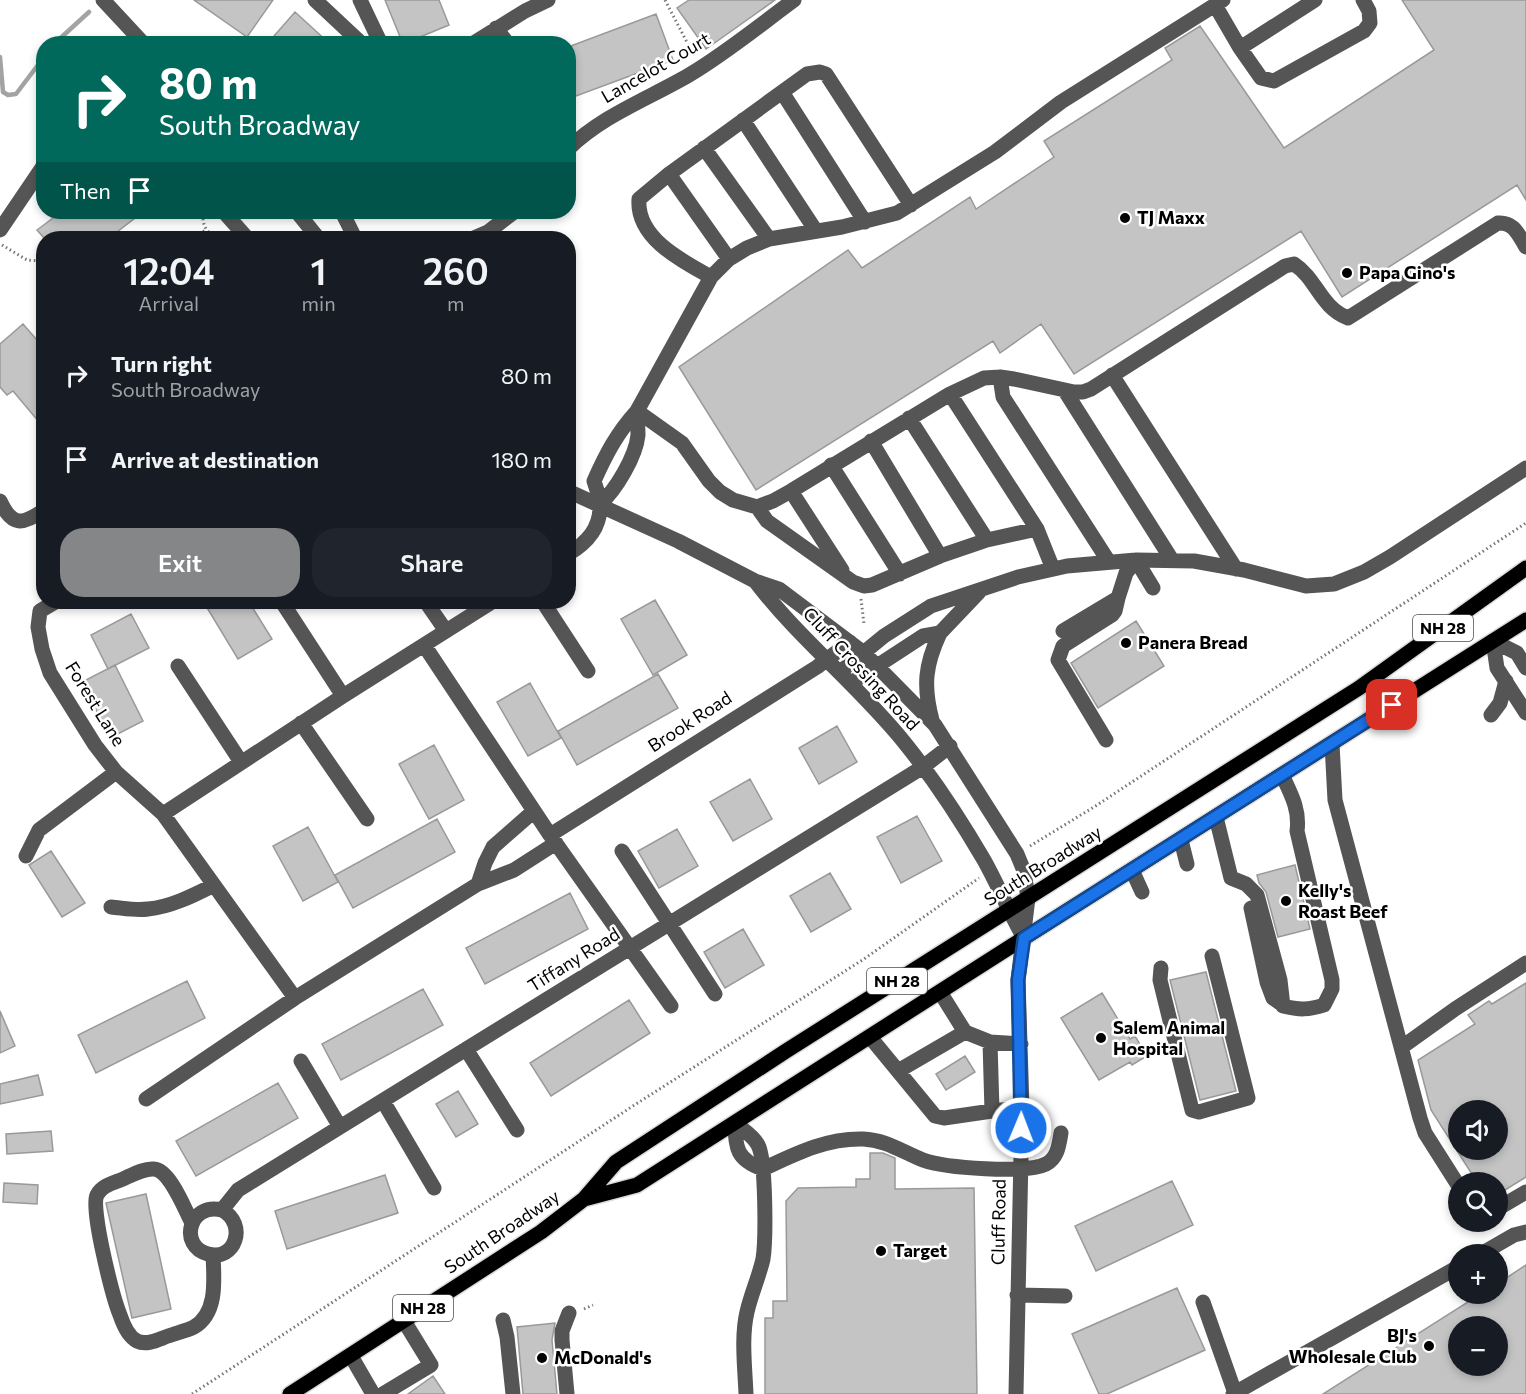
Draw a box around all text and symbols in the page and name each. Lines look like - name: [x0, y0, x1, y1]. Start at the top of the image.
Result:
- street label: Lancelot Court: [597, 27, 714, 107]
- text: 80 m: [159, 56, 258, 108]
- icon: right: [60, 60, 138, 138]
- text: South Broadway: [159, 108, 360, 141]
- icon: arrive: [123, 174, 156, 207]
- text: Then: [60, 177, 111, 204]
- place label: TJ Maxx: [1137, 206, 1205, 228]
- marker: TJ Maxx: [1118, 211, 1132, 225]
- text: 12:04: [123, 248, 214, 292]
- text: 1: [311, 248, 327, 292]
- text: 260: [423, 248, 489, 292]
- place label: Papa Gino's: [1359, 261, 1456, 283]
- marker: Papa Gino's: [1340, 266, 1354, 280]
- text: Arrival: [139, 291, 199, 315]
- text: min: [302, 291, 336, 315]
- text: m: [447, 291, 465, 315]
- text: Turn right: [111, 350, 212, 377]
- icon: right: [60, 359, 93, 392]
- text: 80 m: [501, 362, 552, 389]
- text: South Broadway: [111, 377, 260, 401]
- icon: arrive: [60, 443, 93, 476]
- text: Arrive at destination: [111, 446, 319, 473]
- text: 180 m: [491, 446, 552, 473]
- button: Exit: [60, 528, 300, 597]
- button: Share: [312, 528, 552, 597]
- street label: Cluff Crossing Road: [799, 602, 925, 735]
- road number: NH 28: [1413, 615, 1473, 641]
- place label: Panera Bread: [1138, 631, 1248, 653]
- marker: Panera Bread: [1119, 636, 1133, 650]
- street label: Forest Lane: [61, 657, 130, 750]
- pin: [1366, 679, 1417, 730]
- street label: Brook Road: [644, 686, 735, 756]
- icon: arrive: [1375, 688, 1408, 721]
- street label: South Broadway: [980, 820, 1105, 910]
- place label: Kelly's Roast Beef: [1298, 879, 1388, 922]
- marker: Kelly's Roast Beef: [1279, 894, 1293, 908]
- street label: Tiffany Road: [523, 922, 623, 996]
- road number: NH 28: [867, 968, 927, 994]
- place label: Salem Animal Hospital: [1113, 1016, 1225, 1059]
- marker: Salem Animal Hospital: [1094, 1031, 1108, 1045]
- position arrow: [989, 1096, 1053, 1160]
- map controls: [1448, 1100, 1508, 1376]
- button: sound: [1448, 1100, 1508, 1160]
- button: search: [1448, 1172, 1508, 1232]
- street label: Cluff Road: [986, 1179, 1010, 1265]
- street label: South Broadway: [440, 1184, 563, 1278]
- place label: Target: [893, 1239, 947, 1261]
- marker: Target: [874, 1244, 888, 1258]
- button: +: [1448, 1244, 1508, 1304]
- road number: NH 28: [393, 1295, 453, 1321]
- button: −: [1448, 1316, 1508, 1376]
- place label: BJ's Wholesale Club: [1289, 1324, 1417, 1367]
- marker: BJ's Wholesale Club: [1422, 1339, 1436, 1353]
- place label: McDonald's: [554, 1346, 652, 1368]
- marker: McDonald's: [535, 1351, 549, 1365]

